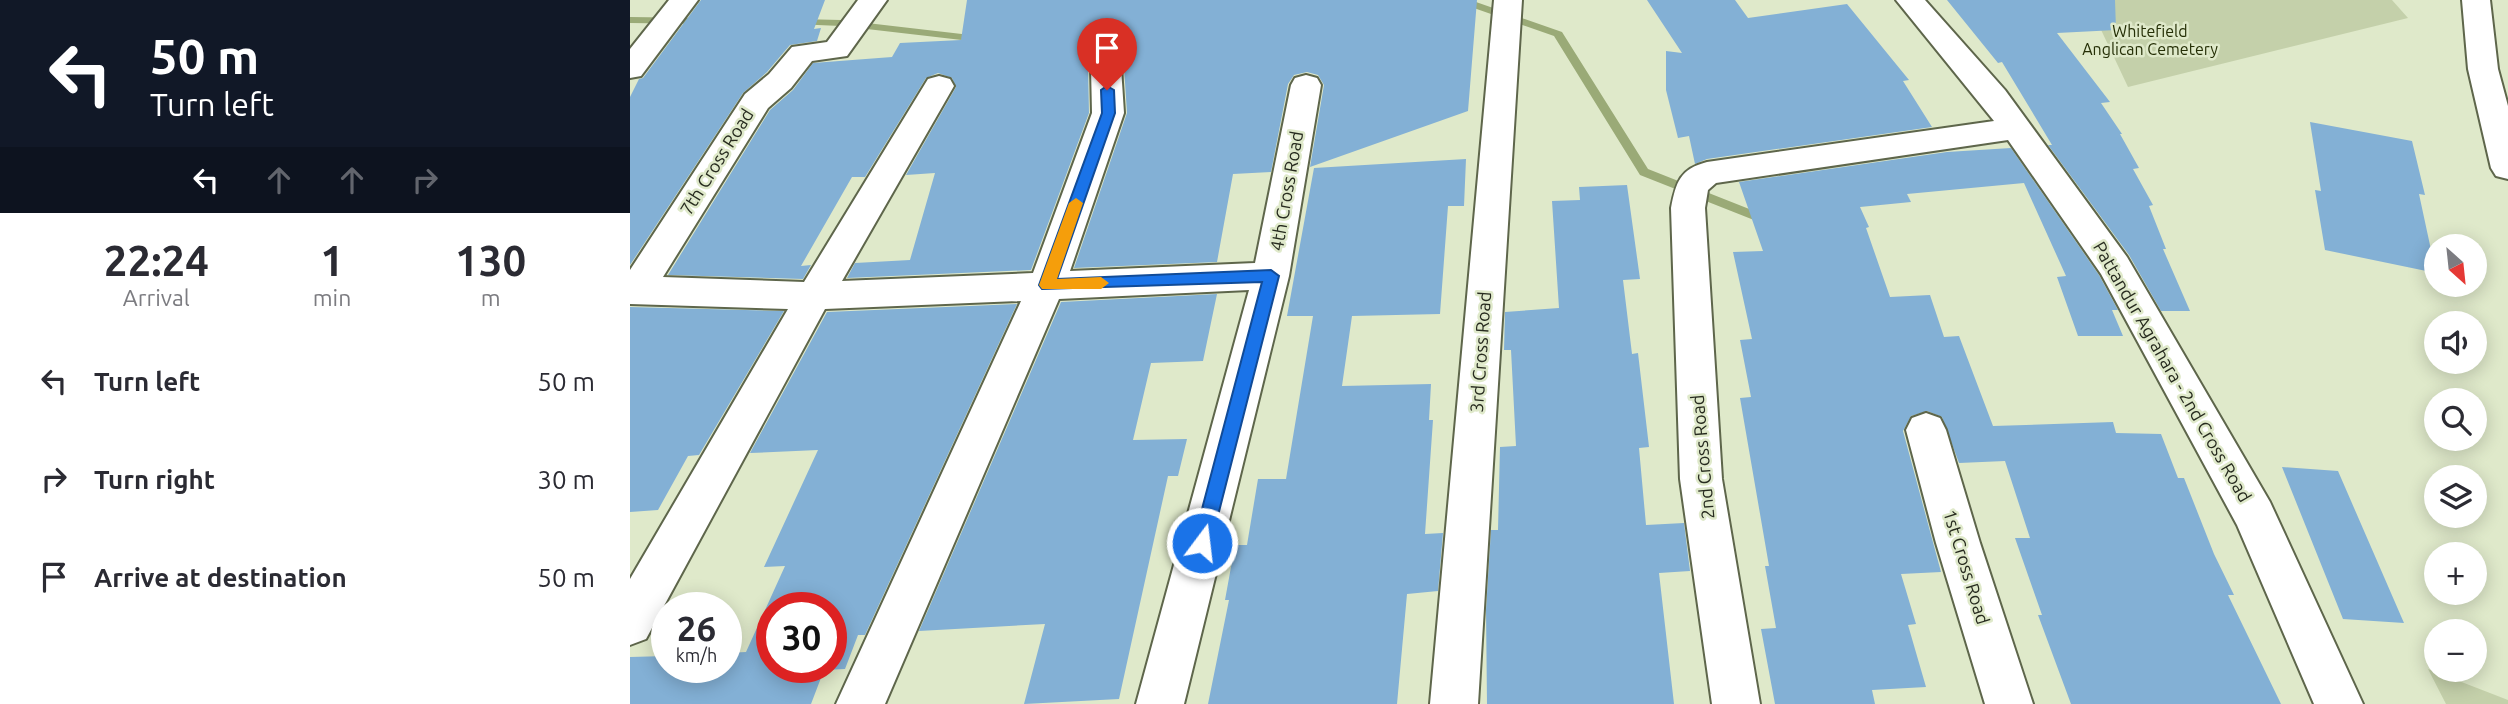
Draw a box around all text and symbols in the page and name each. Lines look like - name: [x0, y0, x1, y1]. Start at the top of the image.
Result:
- pin: [1077, 18, 1137, 90]
- park label: Whitefield Anglican Cemetery: [2082, 22, 2218, 58]
- icon: left: [35, 28, 126, 119]
- text: 50 m: [150, 28, 259, 83]
- icon: arrive: [1088, 29, 1126, 67]
- text: Turn left: [150, 86, 274, 122]
- street label: 7th Cross Road: [676, 105, 757, 218]
- street label: 4th Cross Road: [1266, 129, 1306, 252]
- icon: left: [187, 161, 225, 199]
- icon: ahead: [260, 161, 298, 199]
- icon: ahead: [333, 161, 371, 199]
- icon: right: [406, 161, 444, 199]
- north arrow: [2424, 234, 2487, 298]
- map controls: [2424, 234, 2487, 682]
- text: 22:24: [104, 237, 209, 284]
- text: 1: [320, 237, 344, 284]
- text: 130: [455, 237, 526, 284]
- street label: Pattandur Agrahara - 2nd Cross Road: [2090, 238, 2256, 505]
- text: Arrival: [123, 285, 190, 310]
- text: min: [313, 285, 351, 310]
- text: m: [481, 285, 501, 310]
- street label: 3rd Cross Road: [1466, 291, 1494, 413]
- button: sound: [2424, 311, 2487, 374]
- icon: left: [35, 362, 73, 400]
- text: Turn left: [94, 367, 200, 396]
- text: 50 m: [537, 367, 595, 396]
- button: search: [2424, 388, 2487, 451]
- street label: 2nd Cross Road: [1687, 394, 1717, 520]
- icon: right: [35, 460, 73, 498]
- text: Turn right: [94, 465, 215, 494]
- text: 30 m: [537, 465, 595, 494]
- button: layers: [2424, 465, 2487, 528]
- position arrow: [1165, 506, 1239, 580]
- street label: 1st Cross Road: [1940, 507, 1994, 626]
- button: +: [2424, 542, 2487, 605]
- icon: arrive: [35, 558, 73, 596]
- text: Arrive at destination: [94, 563, 347, 592]
- text: 50 m: [537, 563, 595, 592]
- speed limit sign: 30: [756, 592, 847, 683]
- text: 26: [677, 608, 716, 648]
- button: −: [2424, 619, 2487, 682]
- text: km/h: [676, 645, 717, 665]

